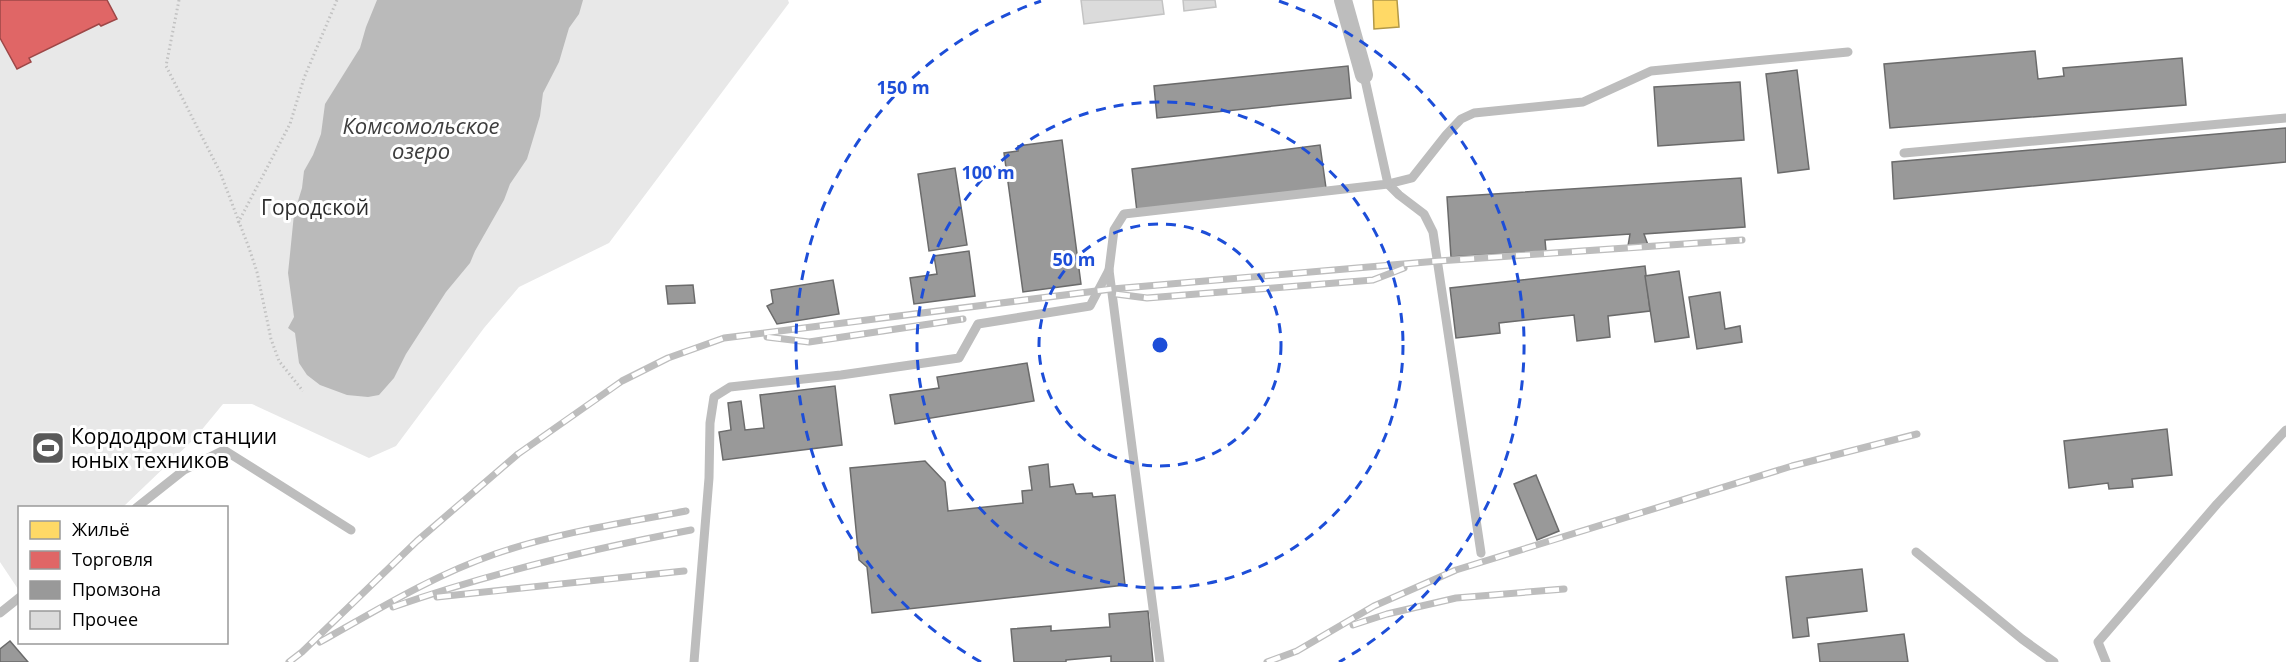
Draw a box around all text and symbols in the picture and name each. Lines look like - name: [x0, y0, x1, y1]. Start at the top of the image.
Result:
- text: 150 m: [876, 75, 930, 99]
- water label: Комсомольское озеро: [342, 110, 500, 165]
- text: 100 m: [961, 160, 1015, 184]
- park label: Городской: [261, 193, 369, 221]
- text: 50 m: [1053, 247, 1095, 271]
- centre of rings: [1150, 335, 1170, 355]
- place label: Кордодром станции юных техников: [71, 422, 277, 474]
- sports icon: Кордодром станции юных техников: [30, 430, 66, 466]
- legend: [18, 506, 228, 644]
- text: Жильё: [72, 517, 130, 541]
- text: Торговля: [72, 547, 153, 571]
- text: Промзона: [72, 577, 161, 601]
- text: Прочее: [72, 607, 138, 631]

